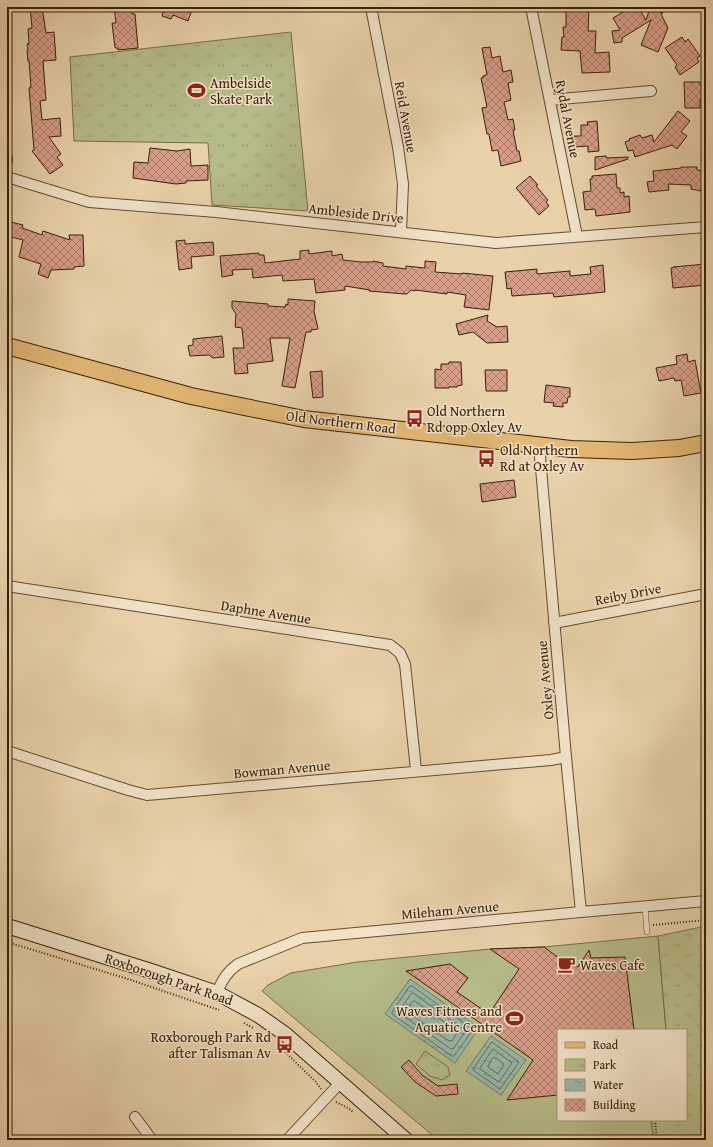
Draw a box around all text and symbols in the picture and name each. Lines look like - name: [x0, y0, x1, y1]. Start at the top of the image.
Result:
- place label: Ambelside Skate Park: [210, 73, 273, 109]
- street label: Rydal Avenue: [551, 78, 585, 160]
- street label: Reid Avenue: [390, 80, 422, 155]
- sports icon: Ambelside Skate Park: [187, 81, 207, 101]
- street label: Ambleside Drive: [307, 198, 405, 228]
- place label: Old Northern Rd opp Oxley Av: [427, 401, 522, 437]
- street label: Old Northern Road: [285, 405, 398, 439]
- bus stop icon: Old Northern Rd opp Oxley Av: [404, 409, 424, 429]
- place label: Old Northern Rd at Oxley Av: [500, 440, 584, 476]
- bus stop icon: Old Northern Rd at Oxley Av: [477, 448, 497, 468]
- street label: Reiby Drive: [593, 578, 663, 610]
- street label: Daphne Avenue: [219, 595, 313, 629]
- street label: Oxley Avenue: [532, 639, 558, 720]
- street label: Bowman Avenue: [233, 755, 332, 783]
- street label: Mileham Avenue: [400, 896, 500, 924]
- street label: Roxborough Park Road: [102, 948, 236, 1010]
- cafe icon: Waves Cafe: [557, 955, 577, 975]
- place label: Waves Cafe: [580, 955, 645, 975]
- place label: Waves Fitness and Aquatic Centre: [396, 1001, 503, 1037]
- sports icon: Waves Fitness and Aquatic Centre: [505, 1009, 525, 1029]
- place label: Roxborough Park Rd after Talisman Av: [151, 1027, 272, 1063]
- legend: [557, 1029, 687, 1121]
- bus stop icon: Roxborough Park Rd after Talisman Av: [274, 1035, 294, 1055]
- text: Road: [593, 1036, 619, 1053]
- text: Park: [593, 1056, 617, 1073]
- text: Water: [593, 1076, 623, 1093]
- text: Building: [593, 1096, 636, 1113]

